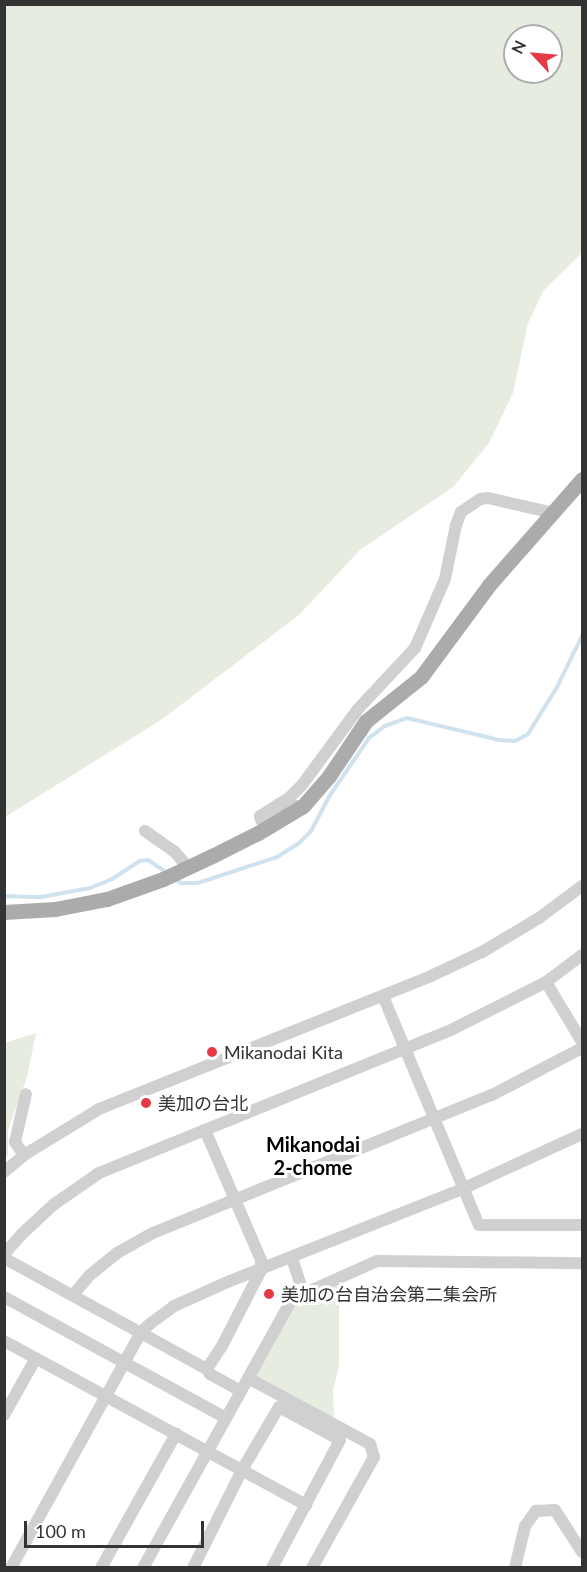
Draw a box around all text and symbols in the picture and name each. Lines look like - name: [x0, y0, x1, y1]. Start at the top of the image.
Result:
- north arrow: [503, 24, 563, 84]
- text: N: [507, 37, 529, 56]
- place label: Mikanodai Kita: [224, 1041, 343, 1063]
- marker: Mikanodai Kita: [205, 1045, 219, 1059]
- place label: 美加の台北: [158, 1092, 248, 1114]
- marker: 美加の台北: [139, 1096, 153, 1110]
- district label: Mikanodai 2-chome: [266, 1133, 360, 1180]
- place label: 美加の台自治会第二集会所: [281, 1283, 497, 1305]
- marker: 美加の台自治会第二集会所: [262, 1287, 276, 1301]
- scale bar: [27, 1509, 207, 1547]
- text: 100 m: [35, 1520, 86, 1542]

